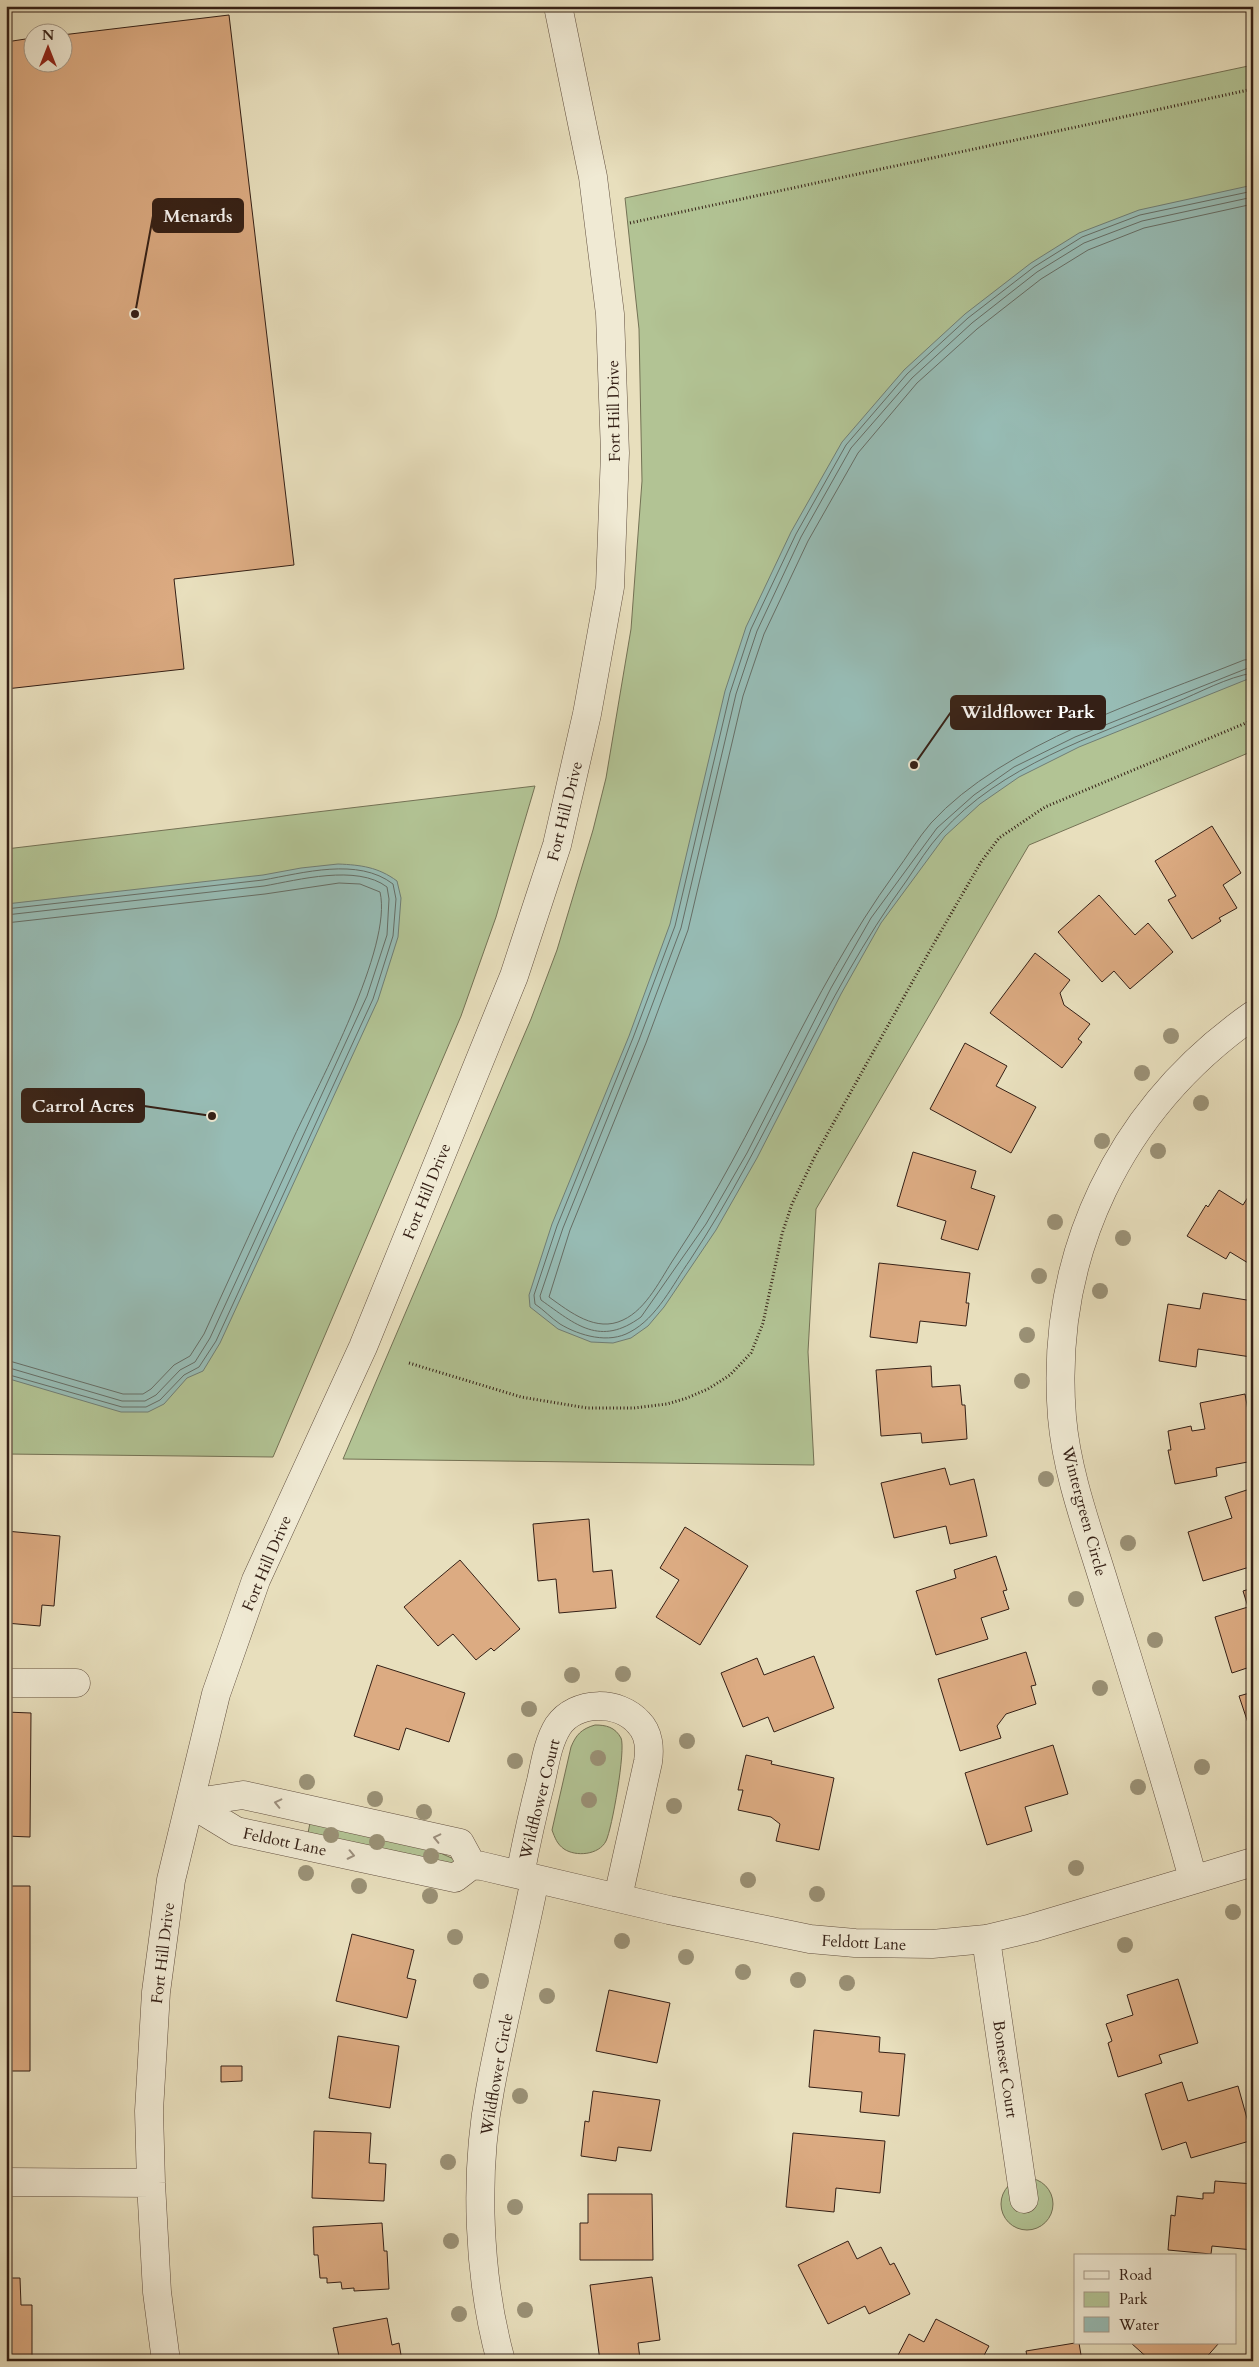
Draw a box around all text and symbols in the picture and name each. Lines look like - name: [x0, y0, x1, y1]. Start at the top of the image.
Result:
- north arrow: [22, 22, 72, 72]
- text: N: [42, 26, 54, 45]
- callout: Menards: [153, 199, 243, 232]
- text: Menards: [163, 204, 233, 229]
- street label: Fort Hill Drive: [602, 360, 626, 462]
- callout: Wildflower Park: [951, 696, 1105, 729]
- text: Wildflower Park: [960, 700, 1096, 725]
- street label: Fort Hill Drive: [542, 759, 588, 863]
- callout: Carrol Acres: [22, 1089, 144, 1122]
- text: Carrol Acres: [32, 1094, 134, 1119]
- street label: Fort Hill Drive: [398, 1140, 456, 1243]
- street label: Wintergreen Circle: [1056, 1443, 1112, 1579]
- street label: Fort Hill Drive: [237, 1512, 297, 1615]
- street label: Wildflower Court: [514, 1737, 566, 1863]
- one-way arrow: [274, 1798, 283, 1808]
- street label: Feldott Lane: [241, 1822, 329, 1862]
- one-way arrow: [432, 1833, 441, 1844]
- one-way arrow: [346, 1850, 355, 1860]
- street label: Fort Hill Drive: [146, 1901, 180, 2005]
- street label: Feldott Lane: [821, 1930, 907, 1956]
- street label: Wildflower Circle: [475, 2011, 519, 2138]
- street label: Boneset Court: [987, 2019, 1023, 2119]
- legend: [1074, 2254, 1236, 2344]
- text: Road: [1119, 2265, 1152, 2285]
- text: Park: [1119, 2289, 1148, 2309]
- text: Water: [1118, 2315, 1160, 2335]

